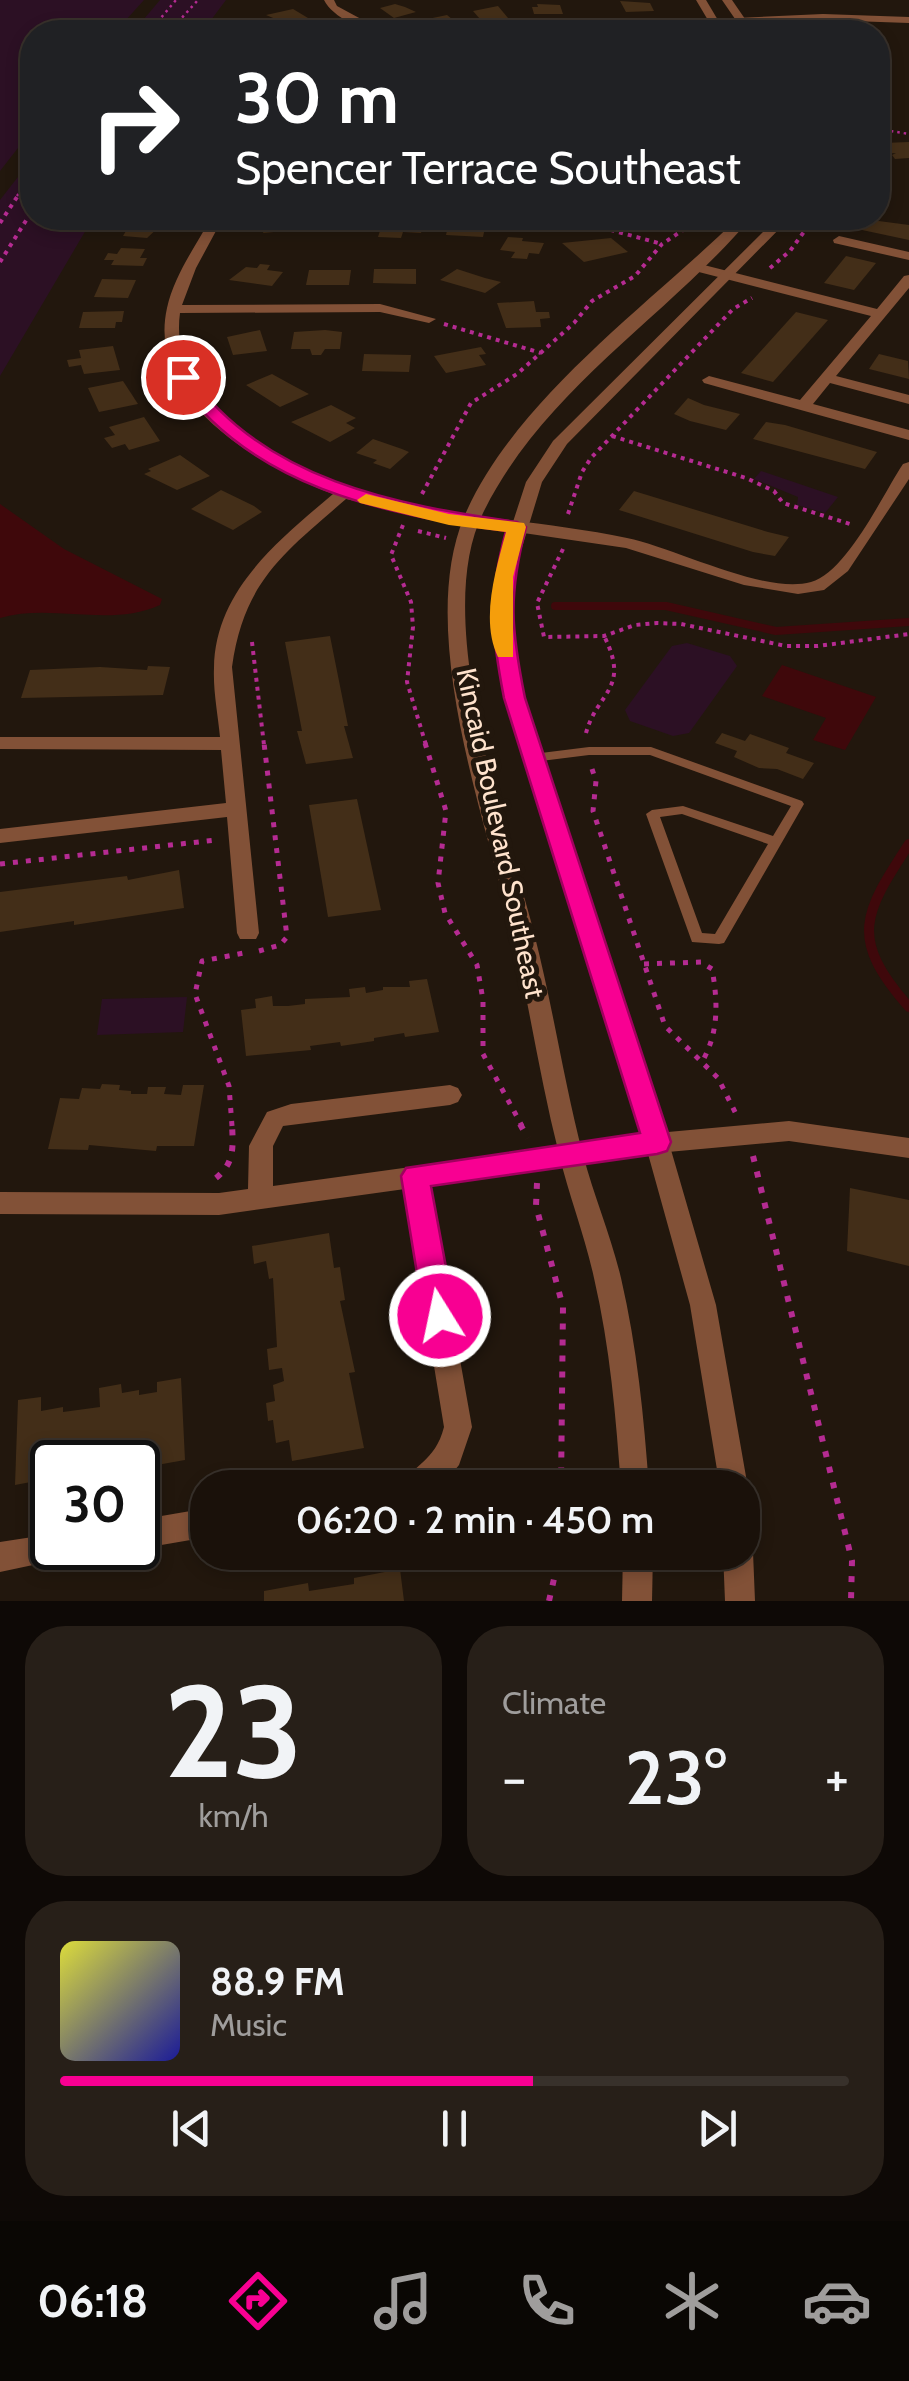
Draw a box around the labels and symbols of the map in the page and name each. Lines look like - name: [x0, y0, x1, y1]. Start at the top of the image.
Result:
- pin: [141, 335, 226, 420]
- street label: Kincaid Boulevard Southeast: [449, 665, 553, 1001]
- position arrow: [388, 1264, 492, 1368]
- speed limit sign: 30: [30, 1440, 160, 1570]

